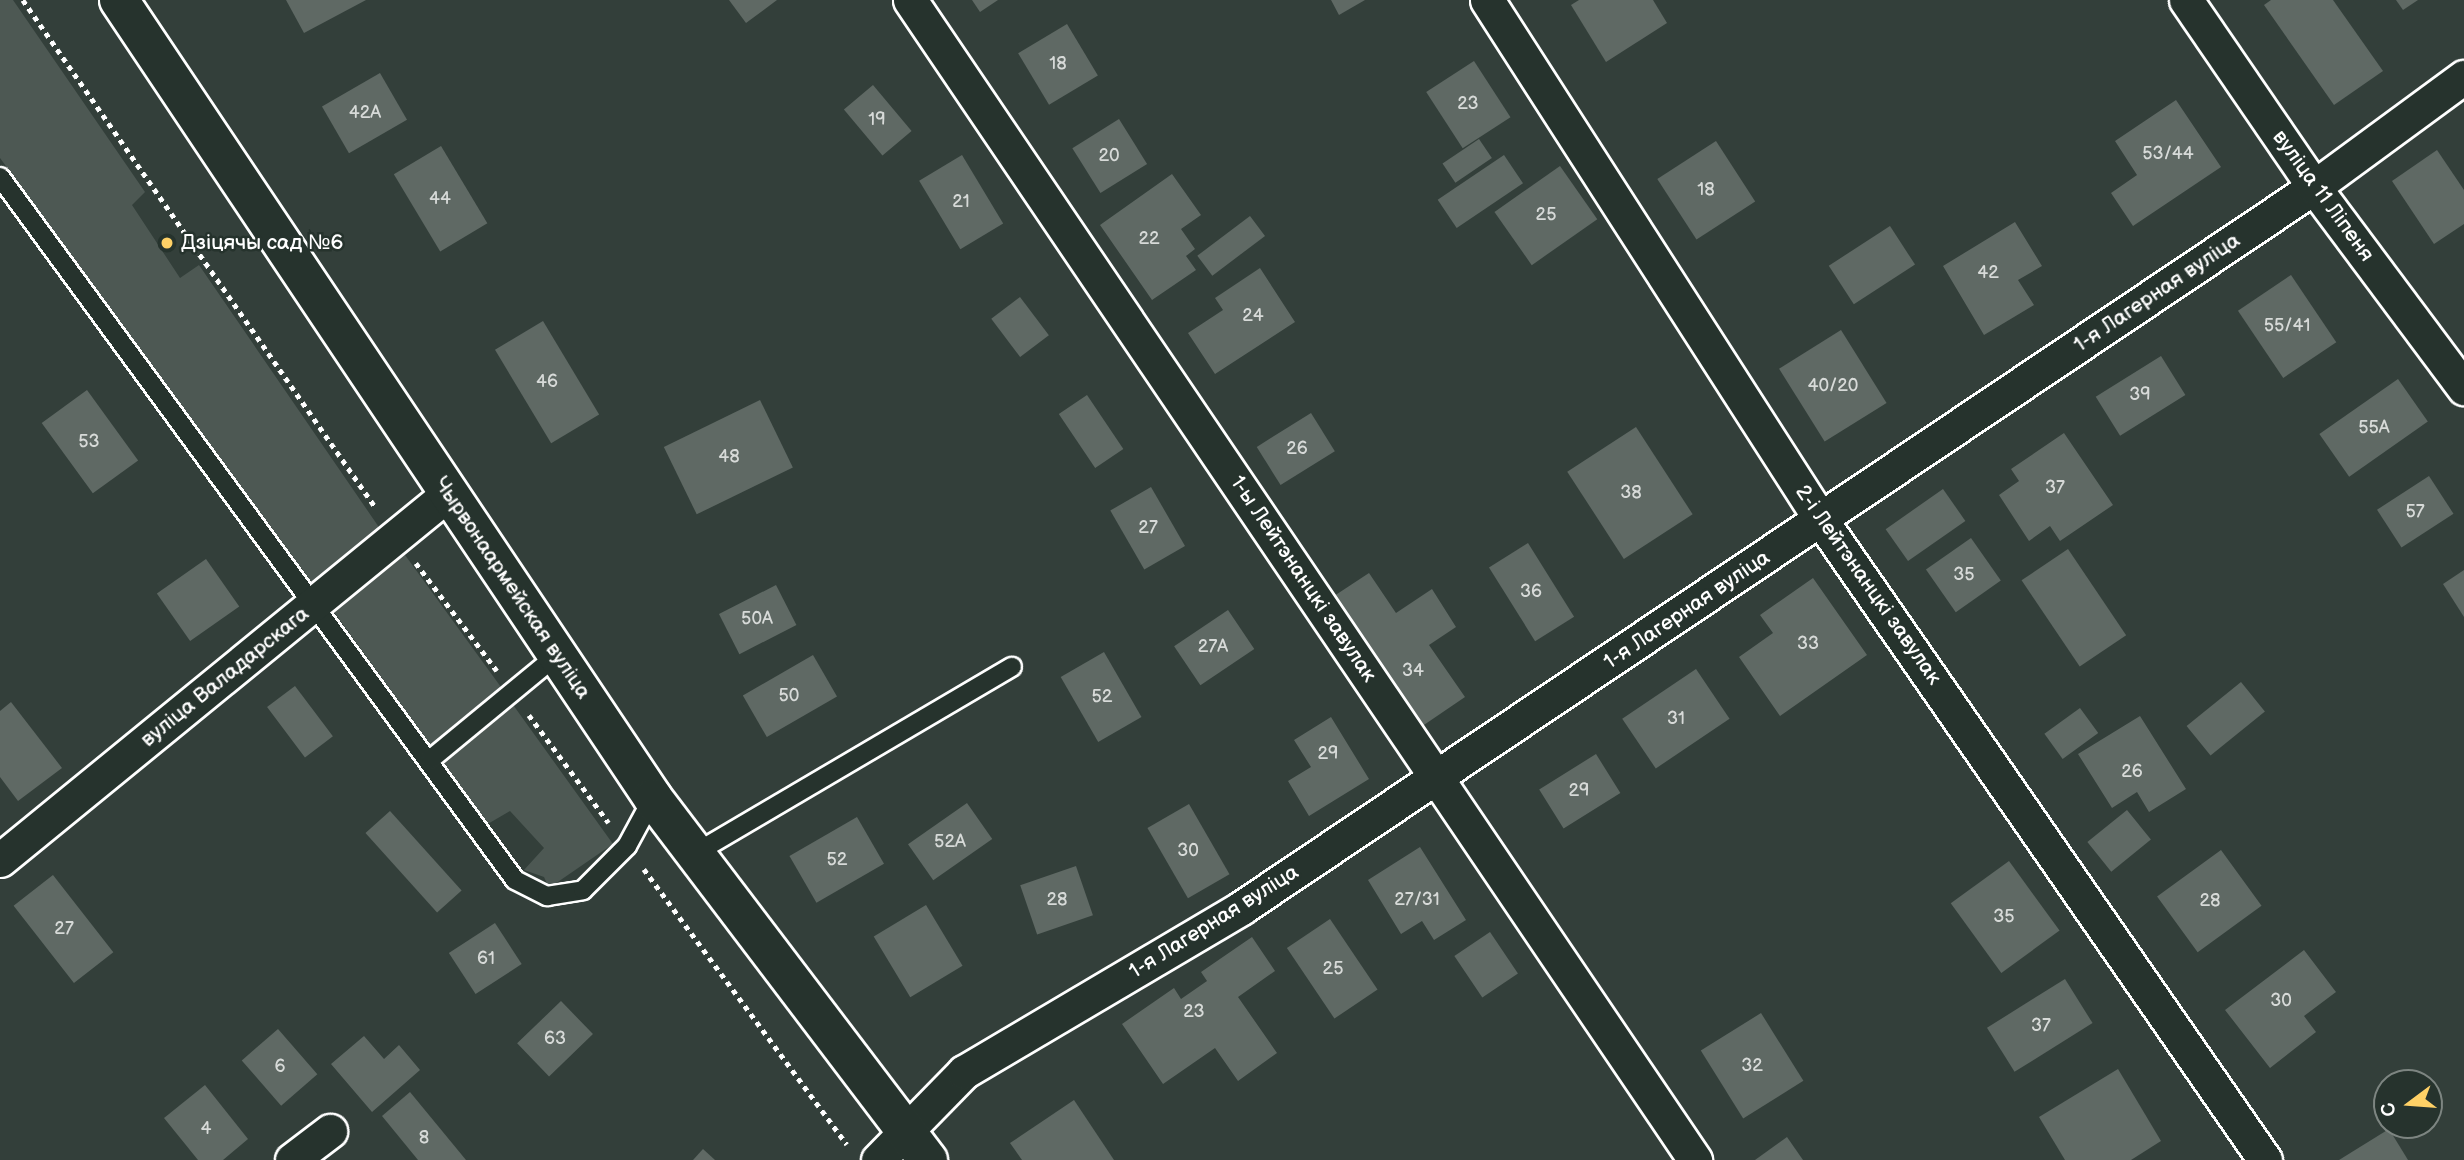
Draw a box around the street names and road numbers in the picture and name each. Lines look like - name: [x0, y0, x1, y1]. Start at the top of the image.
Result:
- street label: вуліца 11 Ліпеня: [2267, 125, 2379, 267]
- street label: 1-я Лагерная вуліца: [2069, 228, 2245, 358]
- street label: 1-ы Лейтэнанцкі завулак: [1224, 471, 1382, 687]
- street label: Чырвонаармейская вуліца: [428, 472, 596, 704]
- street label: 2-і Лейтэнанцкі завулак: [1789, 480, 1947, 690]
- street label: 1-я Лагерная вуліца: [1599, 545, 1775, 675]
- street label: вуліца Валадарскага: [136, 601, 314, 753]
- street label: 1-я Лагерная вуліца: [1125, 860, 1303, 984]

